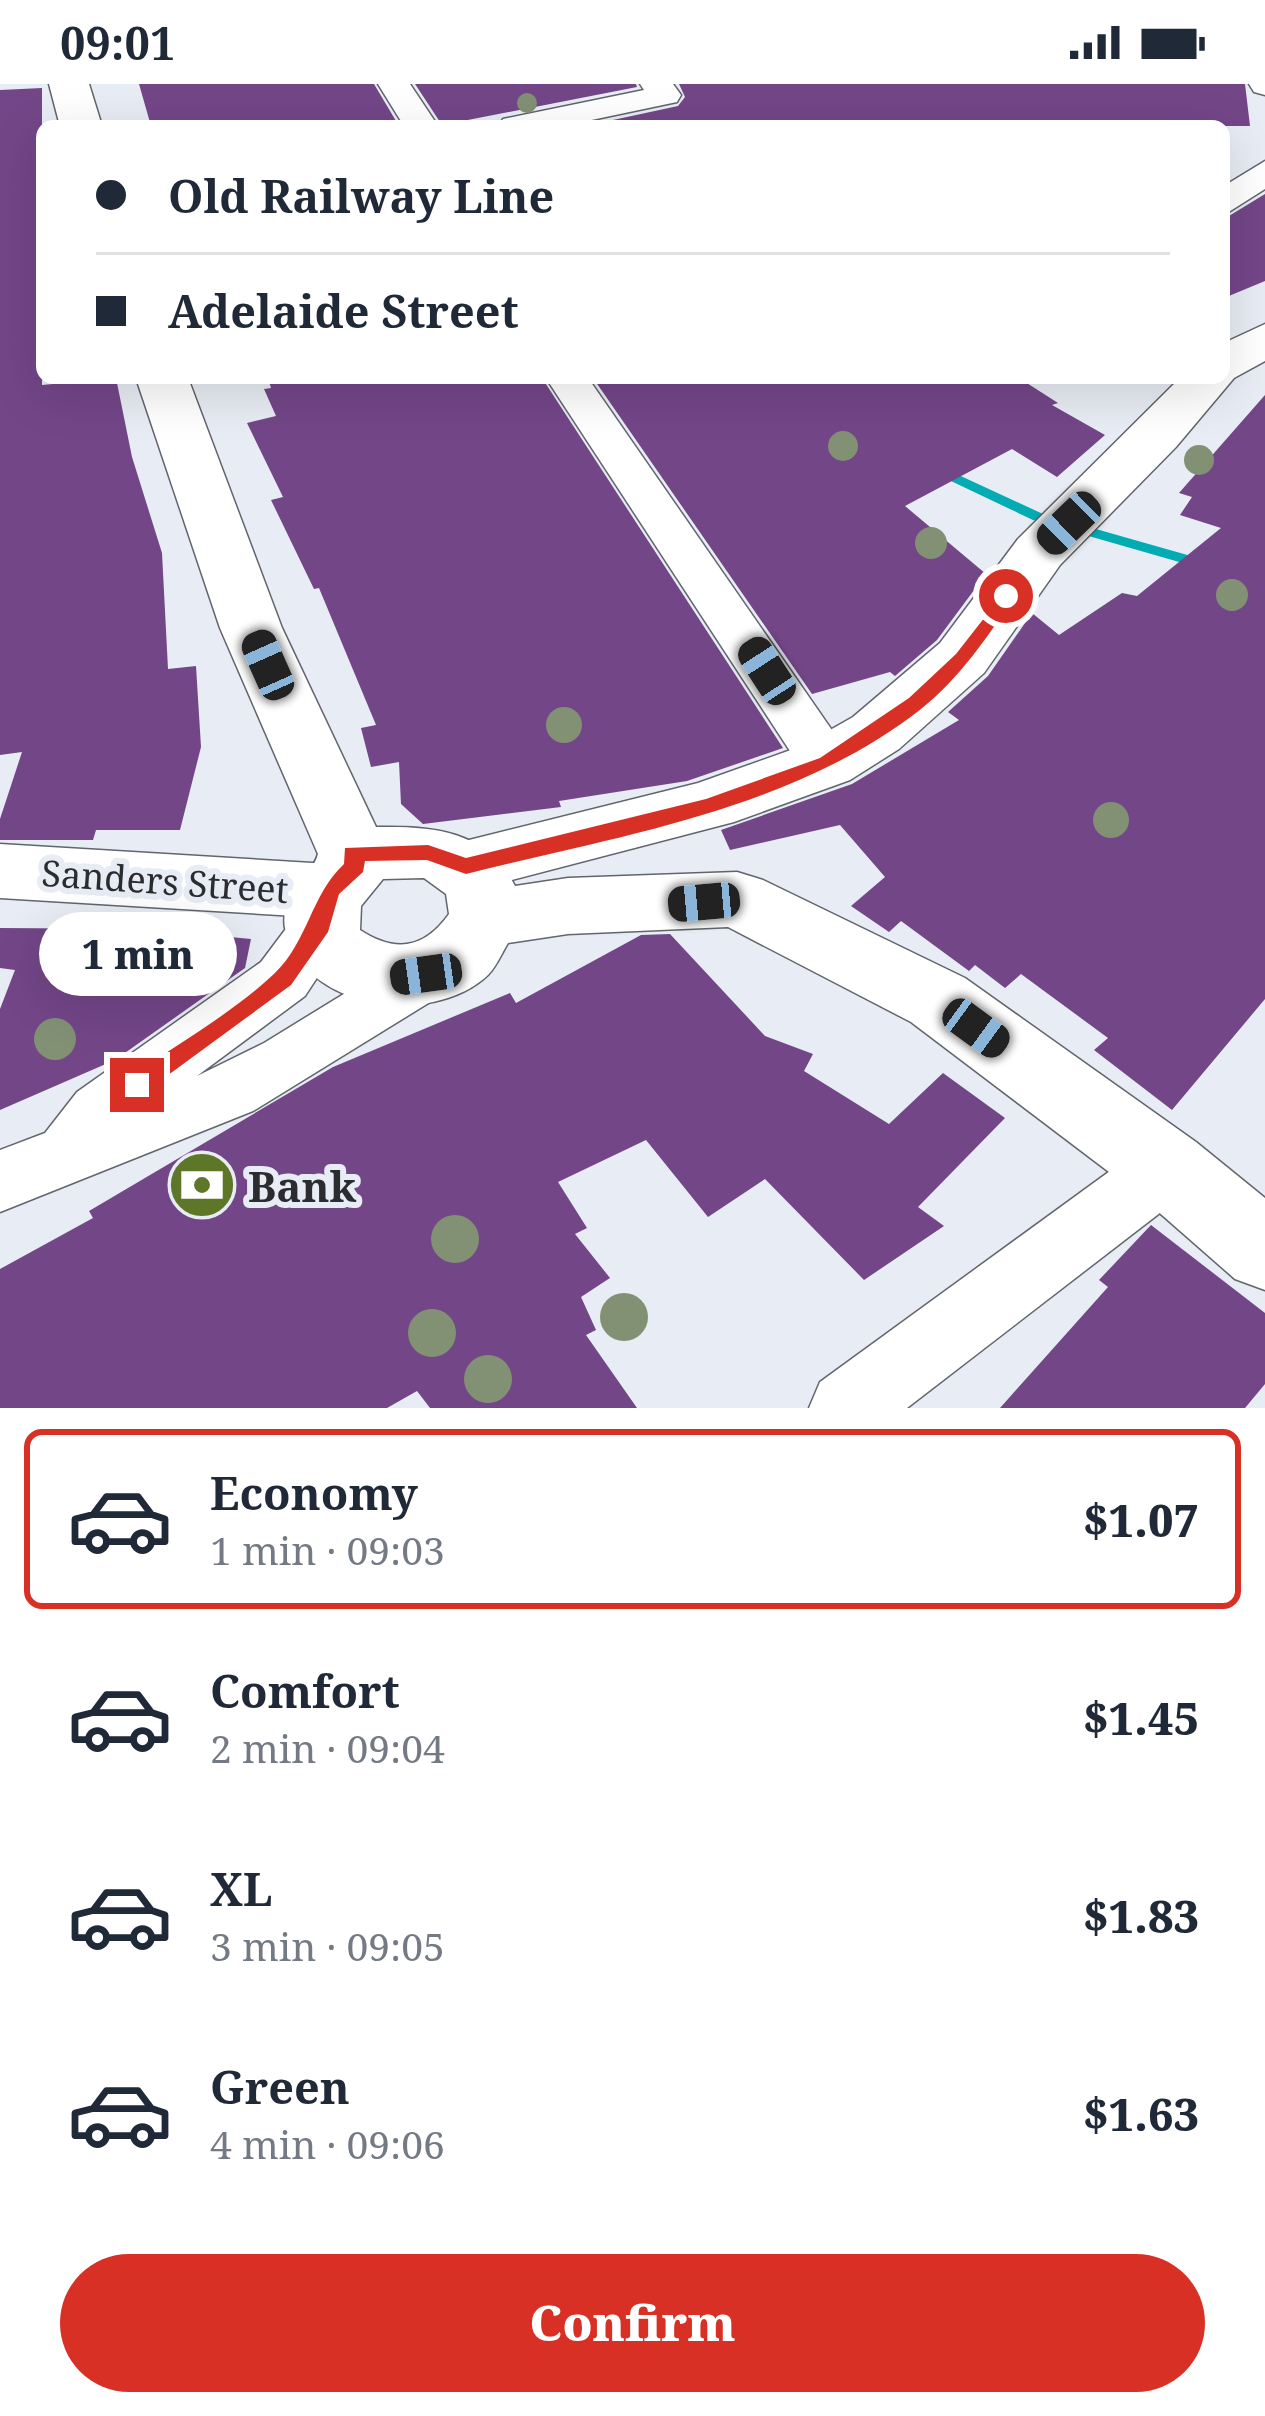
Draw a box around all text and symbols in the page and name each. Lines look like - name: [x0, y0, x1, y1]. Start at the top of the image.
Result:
- text: 09:01: [60, 12, 175, 73]
- text: Old Railway Line: [168, 165, 554, 226]
- text: Adelaide Street: [168, 280, 519, 341]
- car: [1031, 485, 1107, 561]
- route start: [979, 569, 1033, 623]
- car: [237, 625, 299, 705]
- car: [732, 631, 802, 711]
- street label: Sanders Street: [40, 848, 290, 914]
- car: [667, 881, 741, 923]
- callout: 1 min: [38, 911, 236, 995]
- text: 1 min: [82, 927, 194, 980]
- car: [388, 951, 464, 997]
- car: [936, 992, 1016, 1064]
- route end: [110, 1058, 164, 1112]
- bank icon: Bank: [167, 1150, 237, 1220]
- place label: Bank: [248, 1157, 356, 1214]
- text: Economy: [210, 1462, 418, 1523]
- icon: car: [66, 1465, 174, 1573]
- text: $1.07: [1083, 1489, 1199, 1550]
- text: 1 min · 09:03: [210, 1523, 445, 1576]
- text: Comfort: [210, 1660, 400, 1721]
- icon: car: [66, 1663, 174, 1771]
- text: $1.45: [1083, 1687, 1199, 1748]
- text: 2 min · 09:04: [210, 1721, 445, 1774]
- text: XL: [210, 1858, 272, 1919]
- icon: car: [66, 1861, 174, 1969]
- text: $1.83: [1083, 1885, 1199, 1946]
- text: 3 min · 09:05: [210, 1919, 445, 1972]
- text: Green: [210, 2056, 350, 2117]
- icon: car: [66, 2059, 174, 2167]
- text: $1.63: [1083, 2083, 1199, 2144]
- text: 4 min · 09:06: [210, 2117, 445, 2170]
- button: Confirm: [60, 2254, 1205, 2392]

